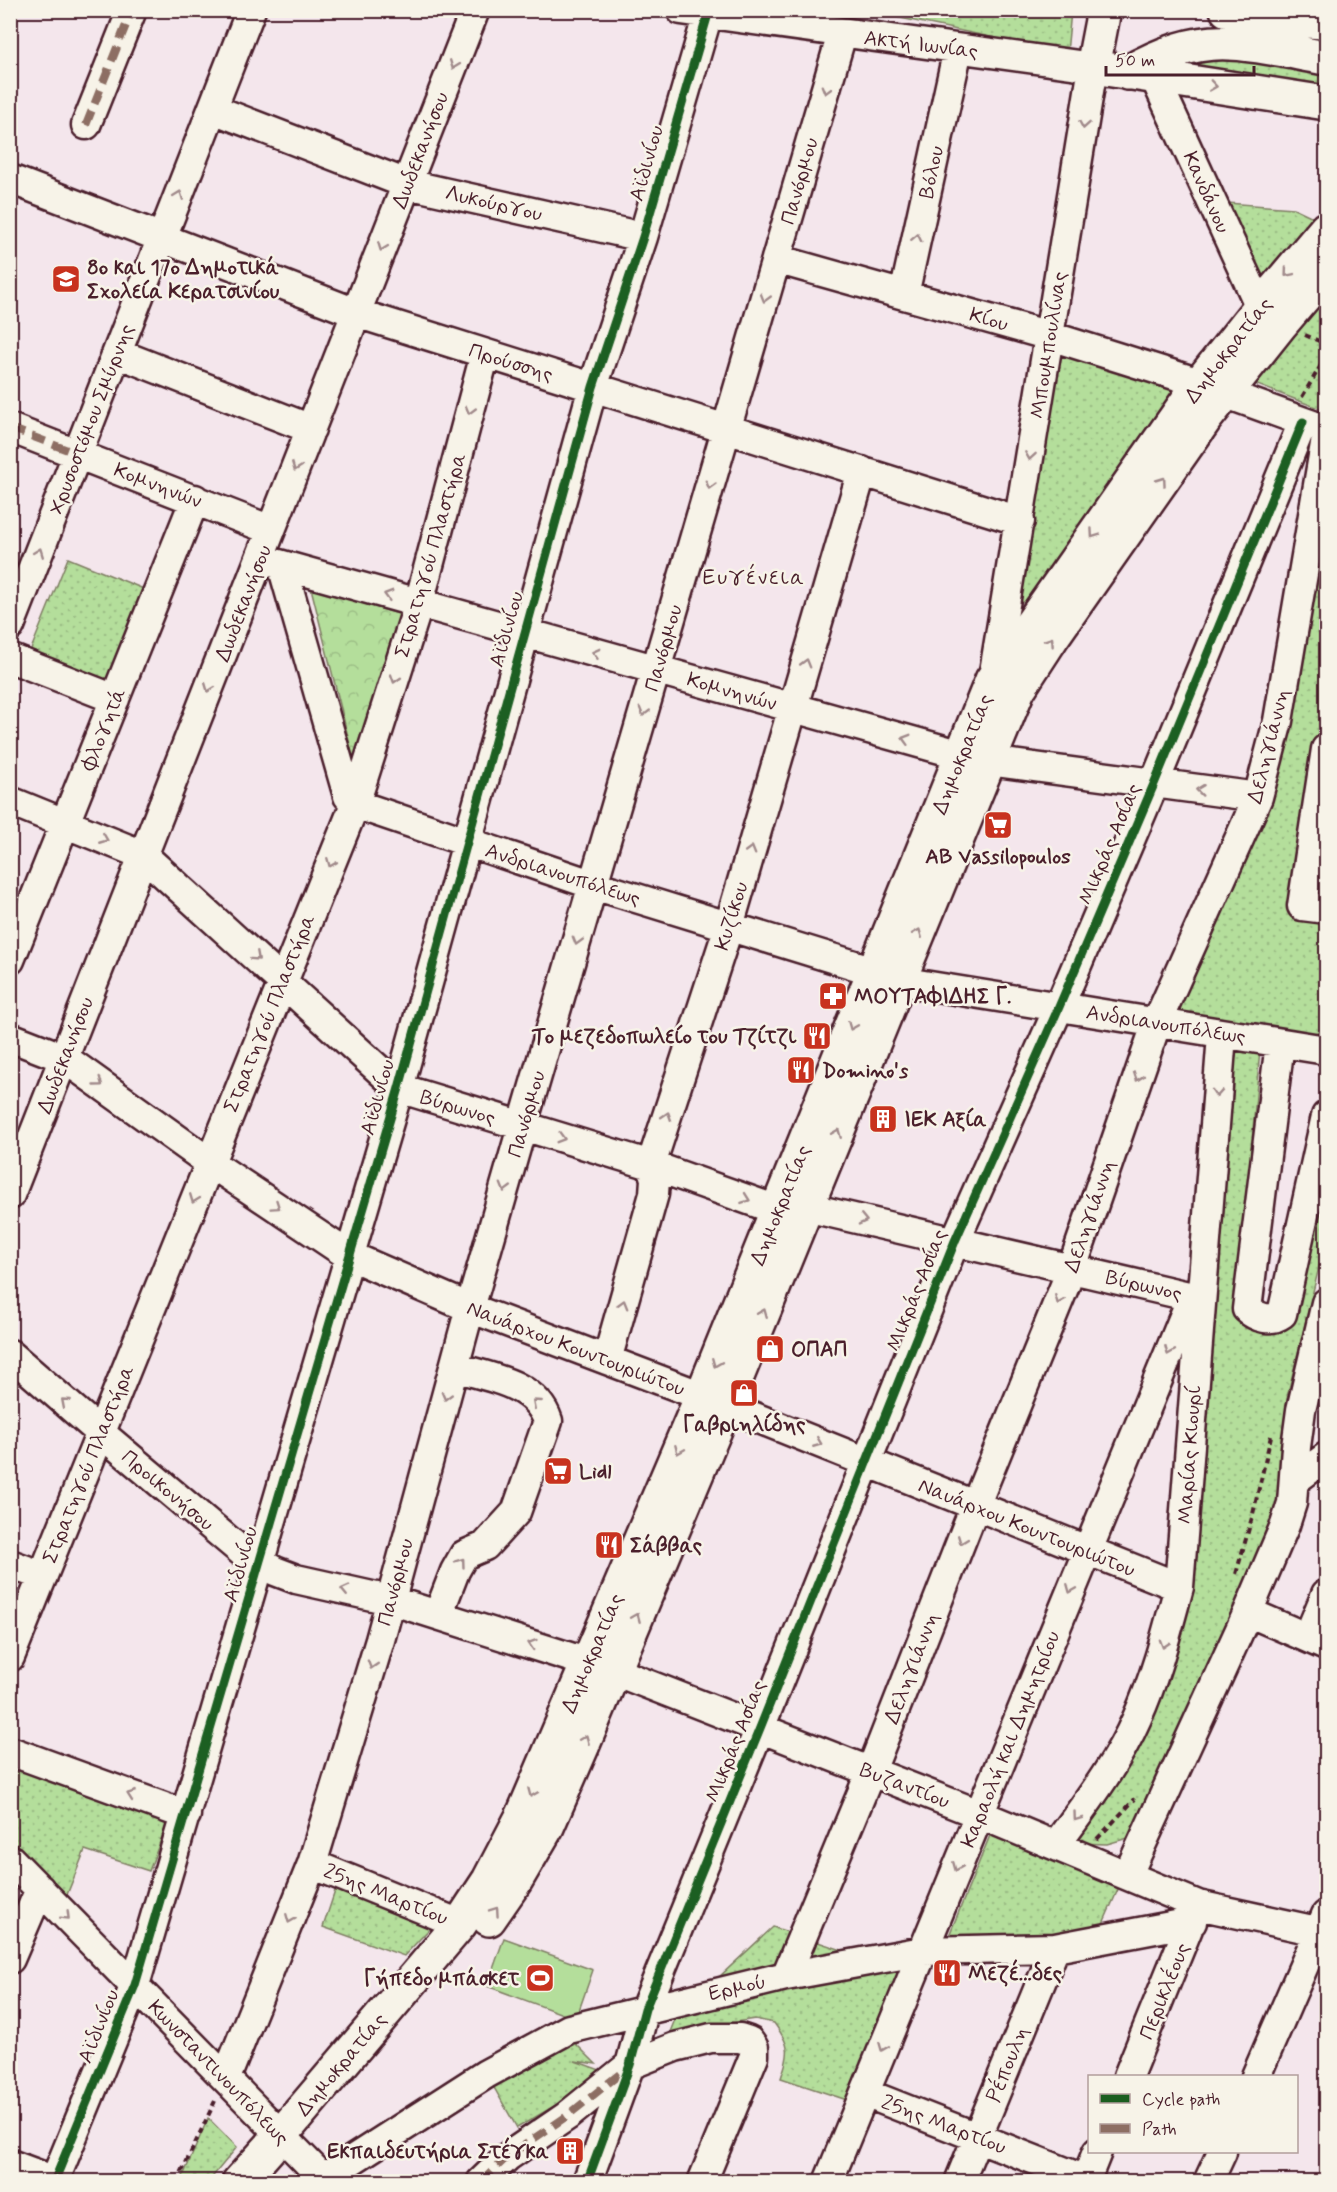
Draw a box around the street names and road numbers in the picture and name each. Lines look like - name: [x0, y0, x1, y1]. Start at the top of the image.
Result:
- street label: Ακτή Ιωνίας: [862, 24, 980, 66]
- street label: Δωδεκανήσου: [386, 88, 456, 213]
- street label: Αϊδινίου: [623, 122, 671, 204]
- street label: Πανόρμου: [774, 134, 826, 228]
- street label: Βόλου: [913, 143, 951, 201]
- street label: Κανδάνου: [1176, 147, 1237, 238]
- street label: Λυκούργου: [443, 179, 545, 229]
- street label: Μπουμπουλίνας: [1024, 269, 1074, 421]
- street label: Δημοκρατίας: [1178, 292, 1279, 410]
- street label: Κίου: [966, 301, 1011, 339]
- street label: Χρυσοστόμου Σμύρνης: [43, 320, 141, 519]
- street label: Προύσσης: [465, 337, 556, 389]
- street label: Στρατηγού Πλαστήρα: [388, 450, 474, 661]
- street label: Κομνηνών: [110, 456, 206, 516]
- street label: Δωδεκανήσου: [209, 541, 279, 666]
- street label: Αϊδινίου: [483, 588, 531, 670]
- street label: Πανόρμου: [638, 601, 690, 695]
- street label: Κομνηνών: [683, 666, 780, 718]
- street label: Φλογητά: [74, 684, 133, 776]
- street label: Δεληγιάννη: [1241, 686, 1297, 807]
- street label: Δημοκρατίας: [926, 690, 1000, 819]
- street label: Μικράς Ασίας: [1072, 779, 1148, 909]
- street label: Ανδριανουπόλεως: [482, 837, 644, 913]
- street label: Κυζίκου: [708, 878, 756, 954]
- street label: Στρατηγού Πλαστήρα: [217, 910, 323, 1117]
- street label: Δωδεκανήσου: [31, 993, 101, 1118]
- street label: Ανδριανουπόλεως: [1084, 999, 1248, 1051]
- street label: Αϊδινίου: [354, 1056, 402, 1138]
- street label: Πανόρμου: [501, 1067, 553, 1161]
- street label: Βύρωνος: [417, 1083, 499, 1133]
- street label: Δημοκρατίας: [744, 1141, 818, 1270]
- street label: Δεληγιάννη: [1058, 1156, 1122, 1276]
- street label: Μικράς Ασίας: [880, 1225, 954, 1356]
- street label: Βύρωνος: [1103, 1264, 1185, 1308]
- street label: Ναυάρχου Κουντουριώτου: [463, 1294, 689, 1403]
- street label: Στρατηγού Πλαστήρα: [36, 1361, 142, 1568]
- street label: Μαρίας Κιουρί: [1171, 1385, 1209, 1525]
- street label: Προικονήσου: [115, 1444, 220, 1538]
- street label: Ναυάρχου Κουντουριώτου: [914, 1472, 1139, 1584]
- street label: Αϊδινίου: [217, 1523, 265, 1605]
- street label: Πανόρμου: [371, 1536, 421, 1629]
- street label: Δημοκρατίας: [555, 1589, 631, 1718]
- street label: Δεληγιάννη: [878, 1609, 946, 1728]
- street label: Καραολή και Δημητρίου: [955, 1627, 1067, 1852]
- street label: Μικράς Ασίας: [699, 1676, 773, 1807]
- street label: Βυζαντίου: [856, 1756, 954, 1816]
- street label: 25ης Μαρτίου: [319, 1857, 452, 1933]
- street label: Περικλέους: [1132, 1938, 1197, 2044]
- street label: Ερμού: [706, 1968, 769, 2008]
- street label: Αϊδινίου: [71, 1985, 126, 2068]
- street label: Κωνσταντινουπόλεως: [141, 1994, 295, 2152]
- street label: Δημοκρατίας: [290, 2007, 393, 2123]
- street label: Ρέπουλη: [979, 2022, 1036, 2107]
- street label: 25ης Μαρτίου: [877, 2088, 1010, 2162]

